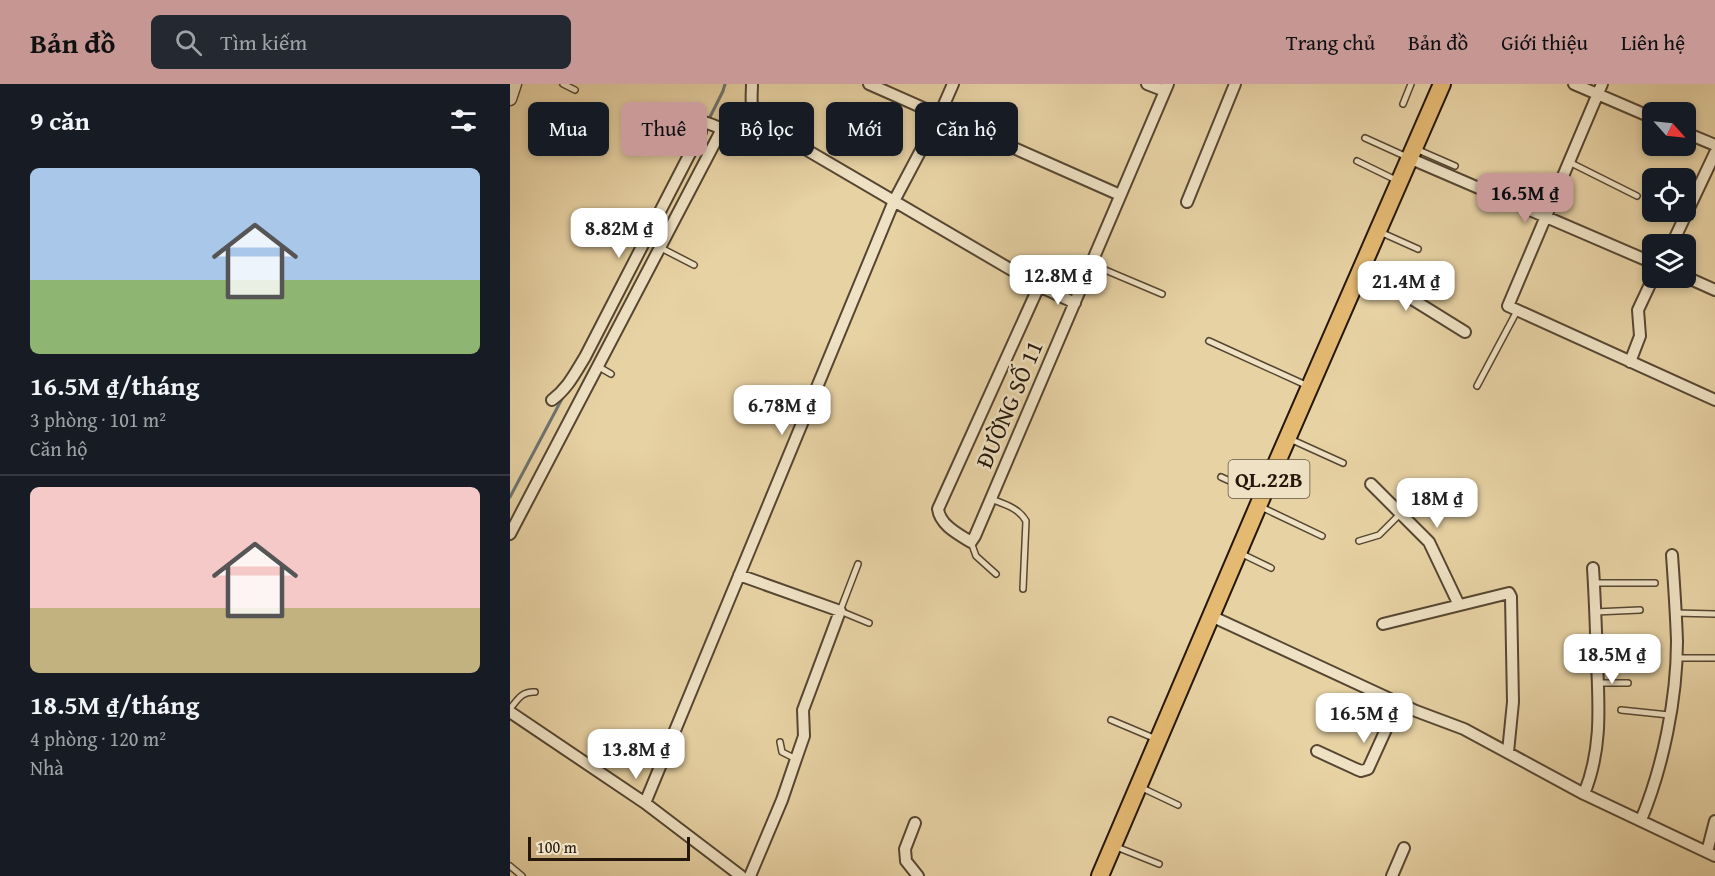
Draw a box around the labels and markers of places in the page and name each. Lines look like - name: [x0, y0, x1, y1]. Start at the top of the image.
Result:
- pin: 16.5M ₫: [1470, 173, 1580, 224]
- pin: 8.82M ₫: [564, 208, 674, 259]
- pin: 12.8M ₫: [1003, 255, 1113, 306]
- pin: 21.4M ₫: [1351, 261, 1461, 312]
- pin: 6.78M ₫: [727, 385, 837, 436]
- pin: 18M ₫: [1395, 478, 1479, 529]
- pin: 18.5M ₫: [1557, 634, 1667, 685]
- pin: 16.5M ₫: [1309, 693, 1419, 744]
- pin: 13.8M ₫: [581, 729, 691, 780]

